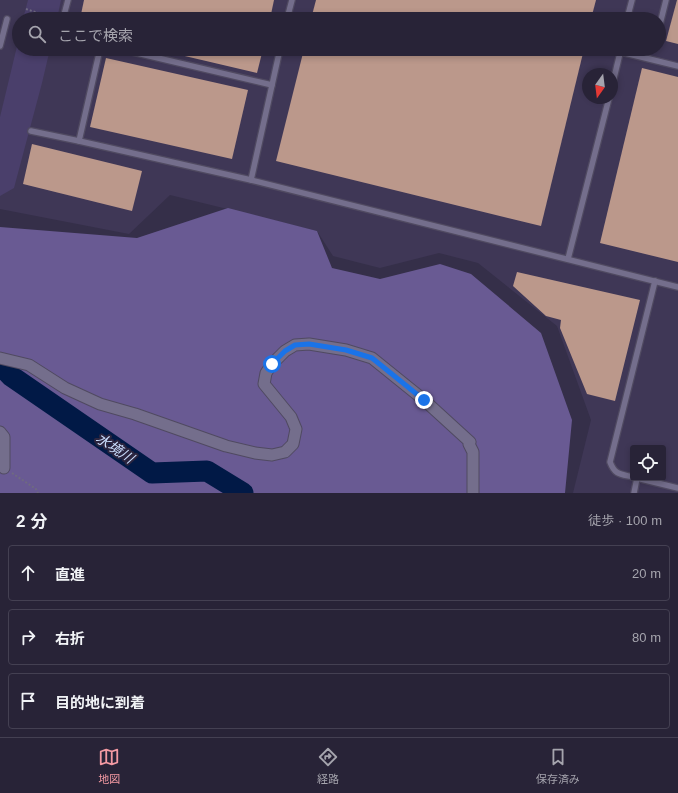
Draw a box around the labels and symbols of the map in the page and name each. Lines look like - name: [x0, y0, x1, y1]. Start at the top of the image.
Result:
- north arrow: [582, 68, 618, 104]
- route start: [263, 355, 281, 373]
- route end: [415, 391, 433, 409]
- water label: 水境川: [93, 430, 139, 467]

